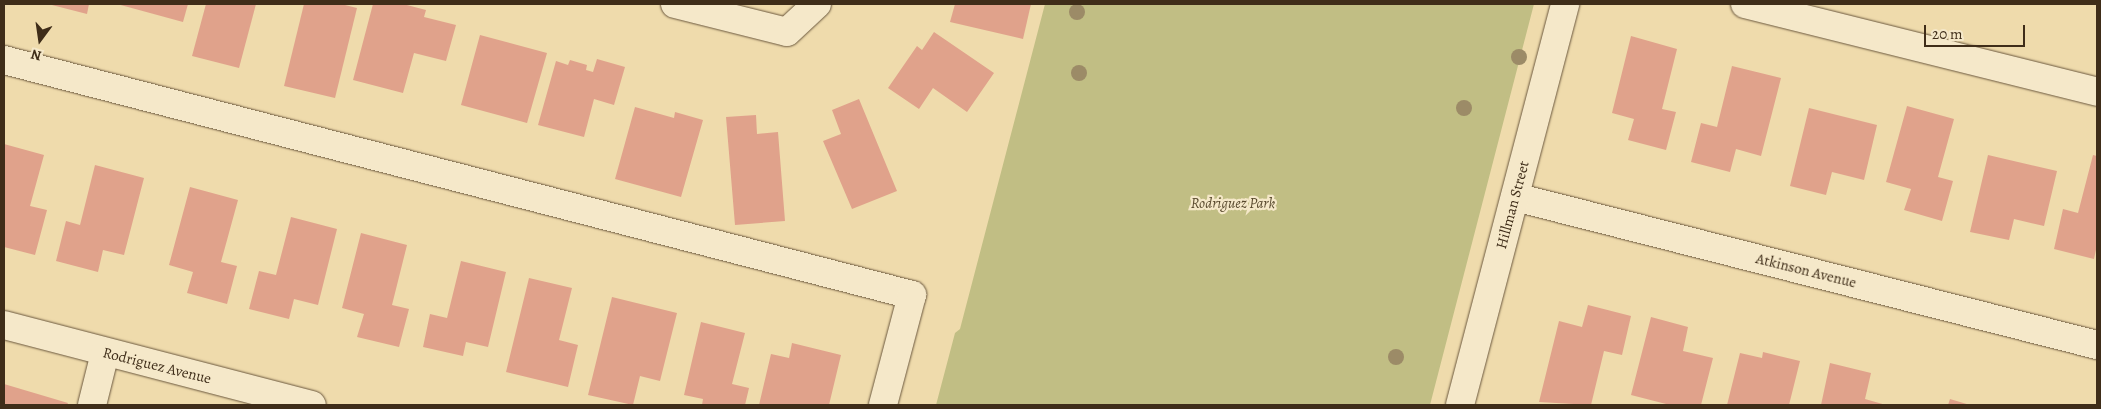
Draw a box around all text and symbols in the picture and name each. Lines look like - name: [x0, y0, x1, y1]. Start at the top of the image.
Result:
- north arrow: [15, 15, 65, 65]
- scale bar: [1926, 15, 2027, 47]
- text: 20 m: [1932, 24, 1963, 44]
- text: N: [29, 45, 44, 65]
- street label: Hillman Street: [1493, 159, 1533, 251]
- park label: Rodriguez Park: [1191, 195, 1275, 213]
- street label: Atkinson Avenue: [1754, 250, 1858, 292]
- street label: Rodriguez Avenue: [101, 344, 213, 388]

